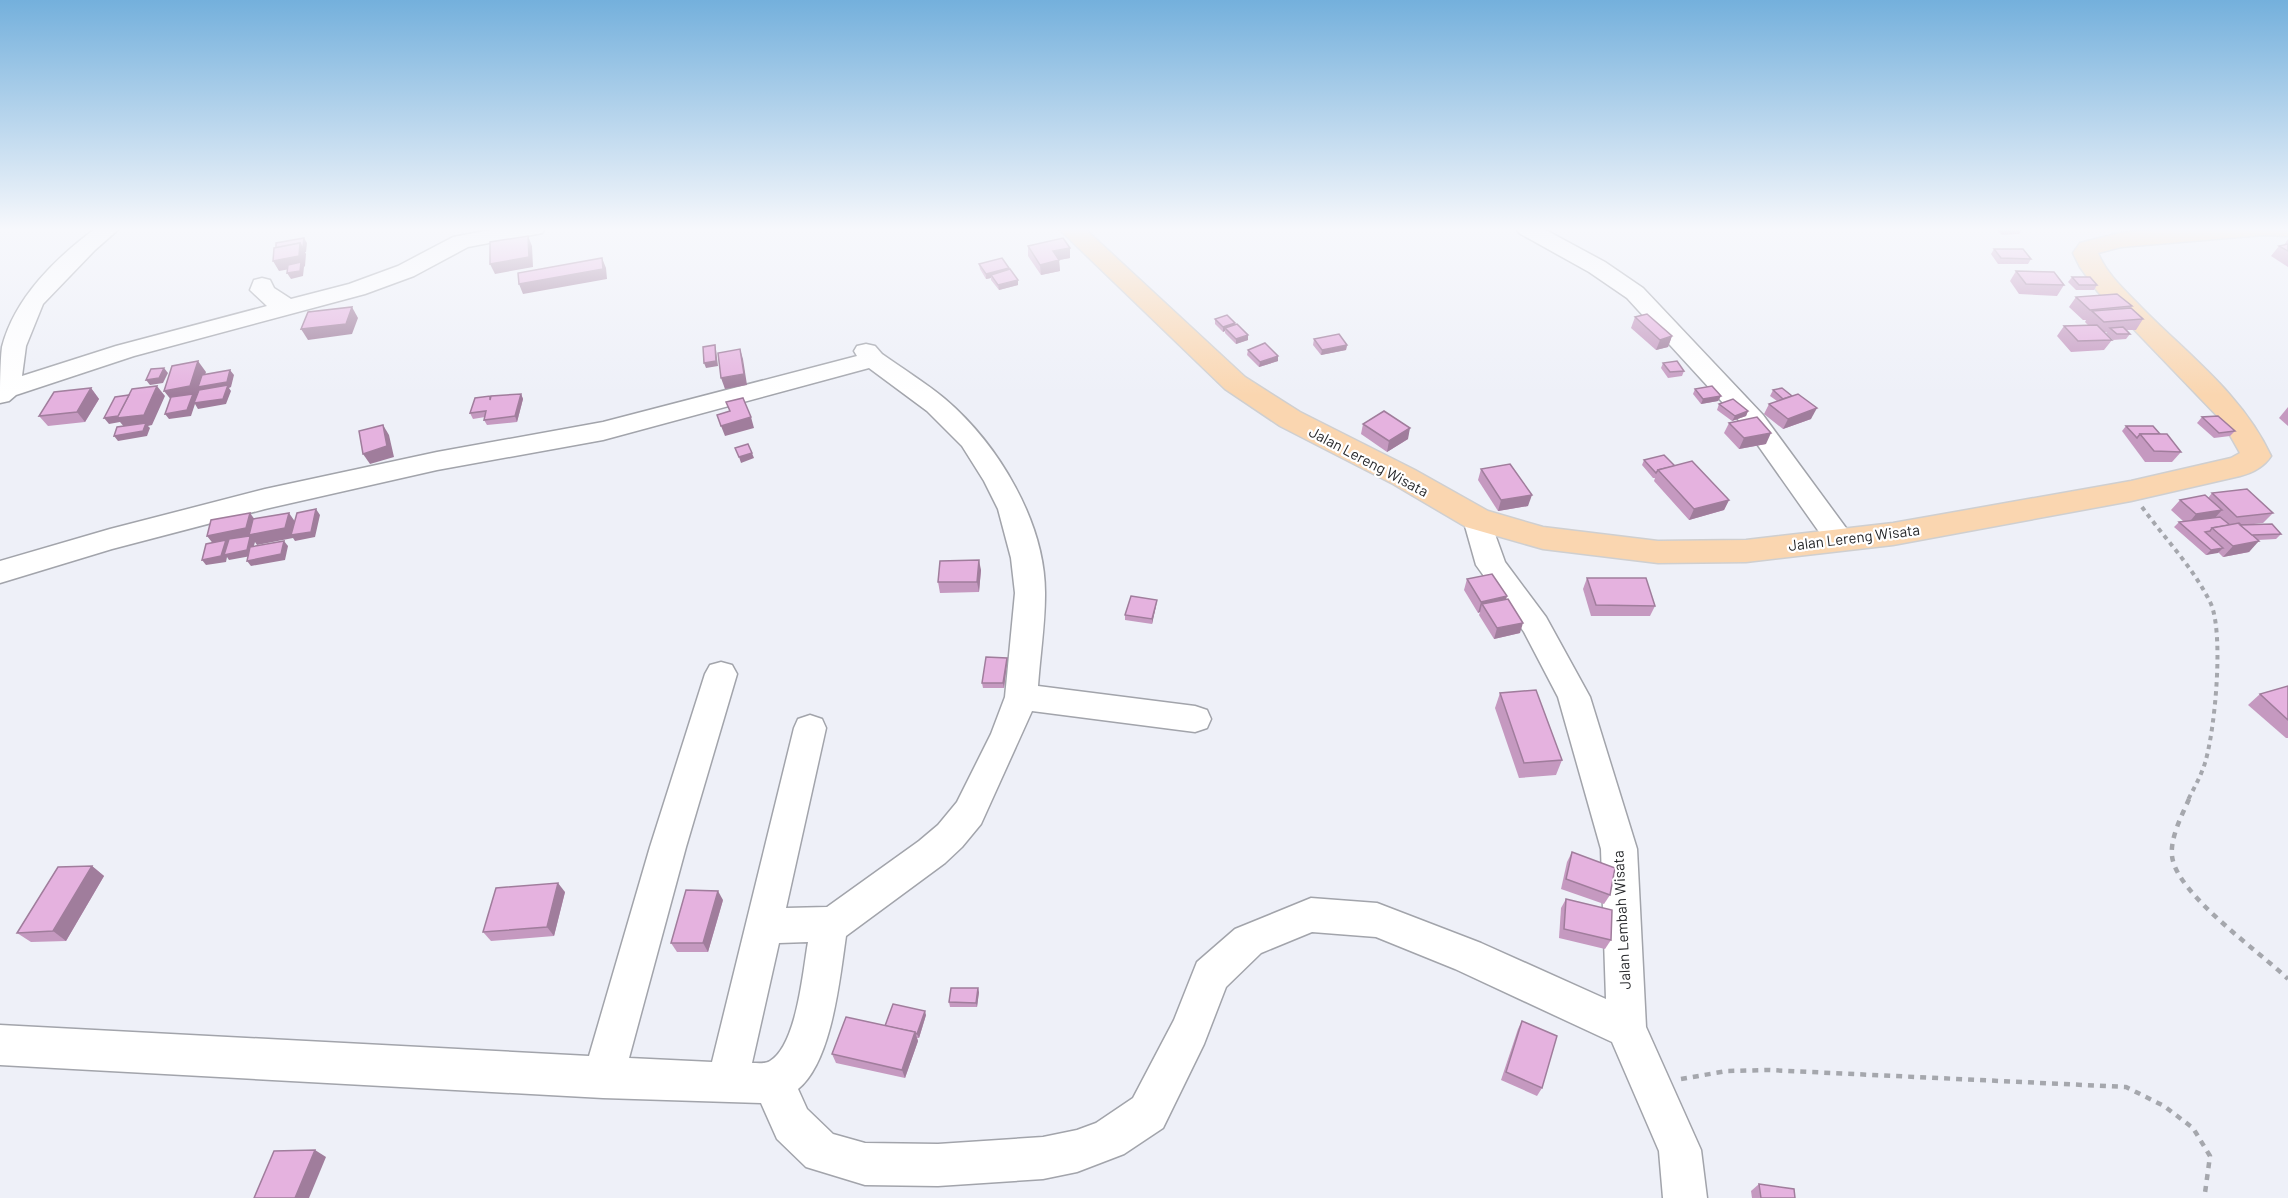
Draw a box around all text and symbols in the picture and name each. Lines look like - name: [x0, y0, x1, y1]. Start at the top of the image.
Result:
- street label: Jalan Lereng Wisata: [1306, 422, 1432, 500]
- street label: Jalan Lereng Wisata: [1787, 520, 1921, 554]
- street label: Jalan Lembah Wisata: [1608, 850, 1634, 990]

